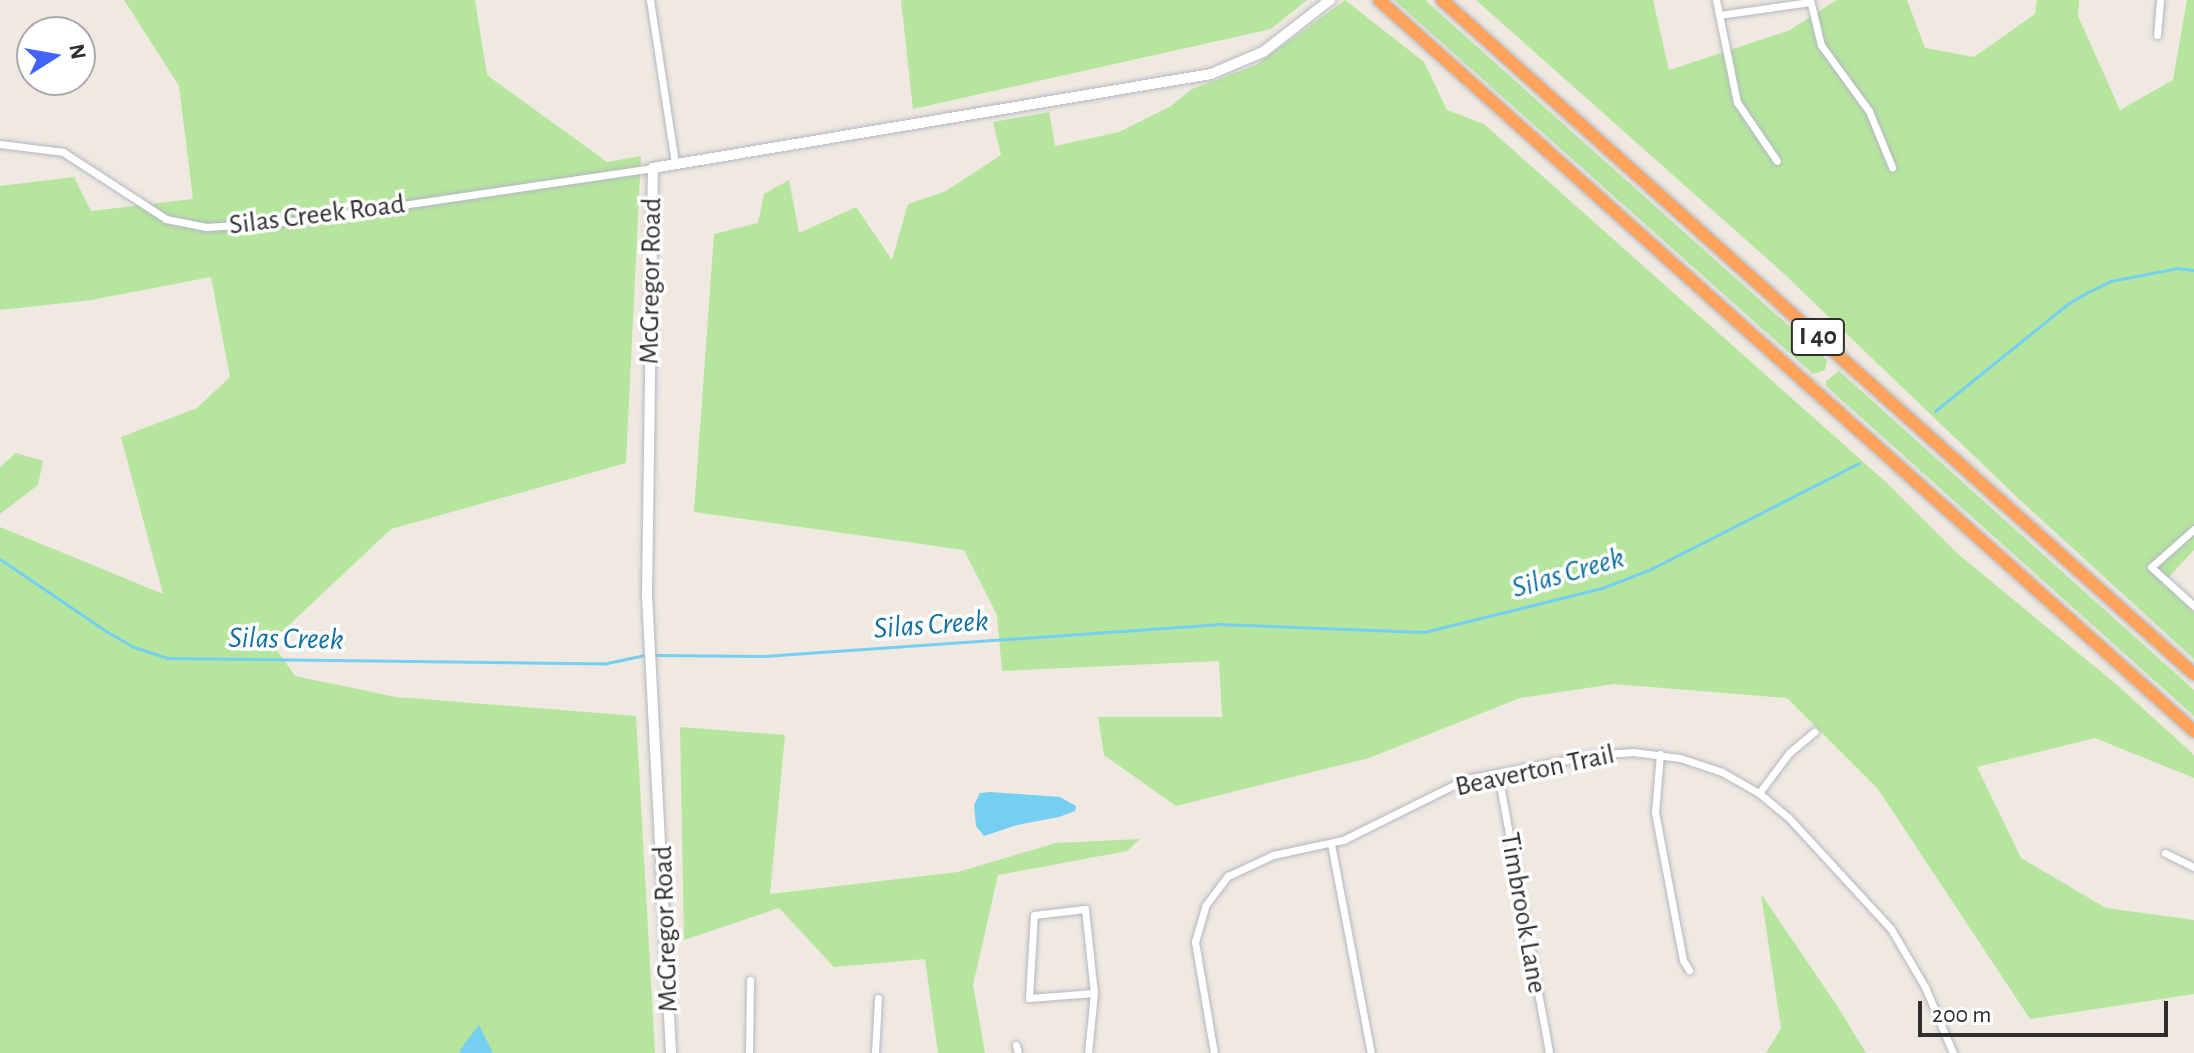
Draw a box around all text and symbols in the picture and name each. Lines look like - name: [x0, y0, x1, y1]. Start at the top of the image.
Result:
- north arrow: [16, 16, 96, 96]
- text: N: [65, 42, 90, 61]
- street label: Silas Creek Road: [227, 188, 407, 242]
- street label: McGregor Road: [633, 197, 669, 365]
- road number: I 40: [1790, 315, 1846, 359]
- water label: Silas Creek: [1508, 540, 1628, 606]
- water label: Silas Creek: [872, 603, 990, 647]
- water label: Silas Creek: [228, 620, 344, 658]
- street label: Beaverton Trail: [1452, 738, 1618, 804]
- street label: Timbrook Lane: [1492, 830, 1554, 996]
- street label: McGregor Road: [646, 845, 686, 1013]
- scale bar: [1922, 985, 2172, 1035]
- text: 200 m: [1932, 1003, 1991, 1027]

